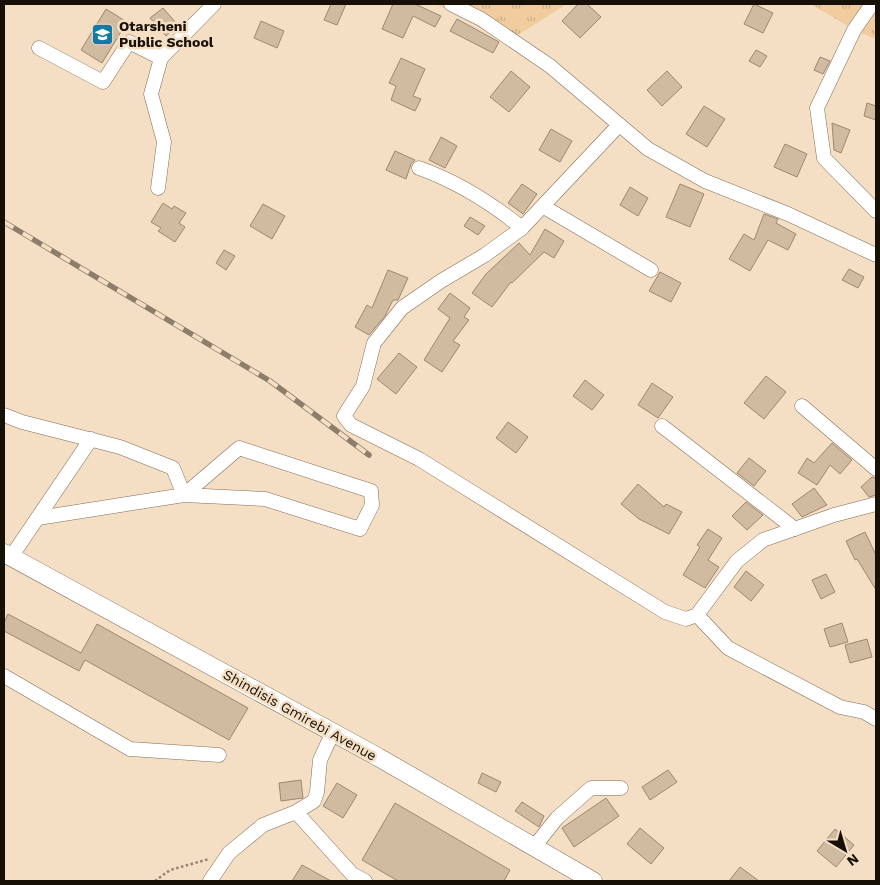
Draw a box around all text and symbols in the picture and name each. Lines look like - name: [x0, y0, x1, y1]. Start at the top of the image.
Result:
- place label: Otarsheni Public School: [119, 18, 214, 50]
- school or university icon: Otarsheni Public School: [91, 22, 115, 46]
- street label: Shindisis Gmirebi Avenue: [221, 666, 379, 764]
- north arrow: [820, 825, 870, 875]
- text: N: [844, 851, 862, 870]

